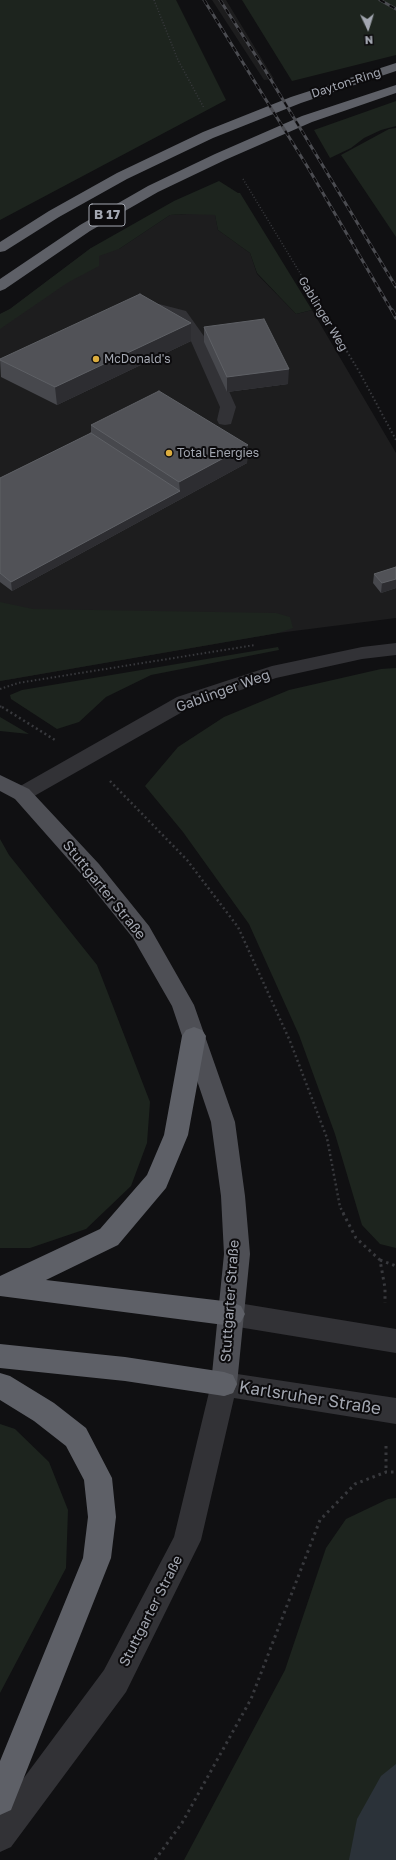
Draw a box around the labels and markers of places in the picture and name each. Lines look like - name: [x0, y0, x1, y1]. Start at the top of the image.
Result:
- place label: McDonald's: [104, 352, 171, 366]
- marker: McDonald's: [91, 354, 101, 364]
- place label: Total Energies: [177, 446, 259, 460]
- marker: Total Energies: [164, 448, 174, 458]

